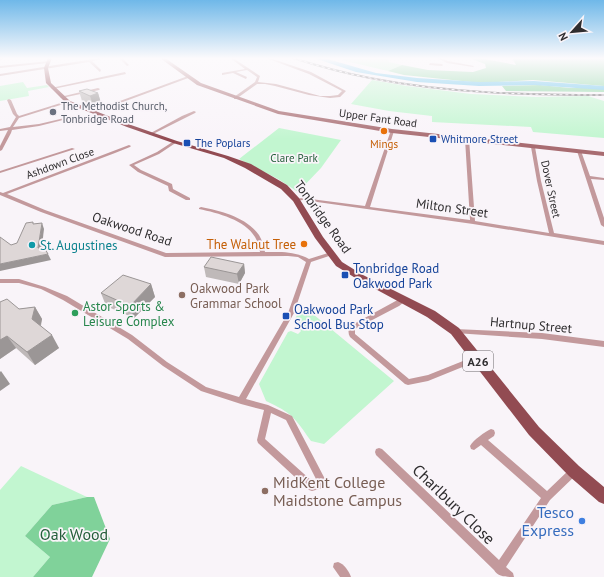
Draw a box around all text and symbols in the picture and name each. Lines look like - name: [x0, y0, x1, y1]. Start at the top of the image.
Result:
- north arrow: [552, 12, 592, 52]
- text: N: [555, 30, 571, 43]
- place label: The Methodist Church, Tonbridge Road: [61, 99, 167, 126]
- street label: Upper Fant Road: [338, 106, 418, 130]
- marker: The Methodist Church, Tonbridge Road: [48, 107, 58, 117]
- marker: Mings: [379, 126, 389, 136]
- place label: Whitmore Street: [441, 132, 518, 146]
- marker: Whitmore Street: [428, 134, 438, 144]
- place label: The Poplars: [195, 136, 251, 150]
- place label: Mings: [370, 137, 398, 151]
- marker: The Poplars: [182, 138, 192, 148]
- street label: Ashdown Close: [24, 144, 96, 182]
- park label: Clare Park: [270, 151, 318, 165]
- street label: Dover Street: [538, 159, 564, 219]
- street label: Tonbridge Road: [291, 177, 355, 257]
- street label: Milton Street: [415, 195, 490, 222]
- street label: Oakwood Road: [90, 208, 174, 250]
- place label: The Walnut Tree: [206, 236, 296, 253]
- place label: St. Augustines: [40, 237, 118, 254]
- marker: The Walnut Tree: [299, 239, 309, 249]
- marker: St. Augustines: [27, 240, 37, 250]
- place label: Tonbridge Road Oakwood Park: [353, 260, 439, 292]
- marker: Tonbridge Road Oakwood Park: [340, 270, 350, 280]
- place label: Oakwood Park Grammar School: [190, 280, 282, 312]
- marker: Oakwood Park Grammar School: [177, 290, 187, 300]
- place label: Astor Sports & Leisure Complex: [83, 298, 175, 330]
- place label: Oakwood Park School Bus Stop: [294, 301, 384, 333]
- marker: Astor Sports & Leisure Complex: [70, 308, 80, 318]
- marker: Oakwood Park School Bus Stop: [281, 311, 291, 321]
- street label: Hartnup Street: [489, 313, 573, 337]
- road number: A26: [463, 351, 493, 371]
- street label: Charlbury Close: [409, 460, 499, 548]
- place label: MidKent College Maidstone Campus: [273, 472, 402, 510]
- marker: MidKent College Maidstone Campus: [260, 486, 270, 496]
- place label: Tesco Express: [521, 502, 574, 540]
- marker: Tesco Express: [577, 516, 587, 526]
- park label: Oak Wood: [40, 524, 108, 544]

